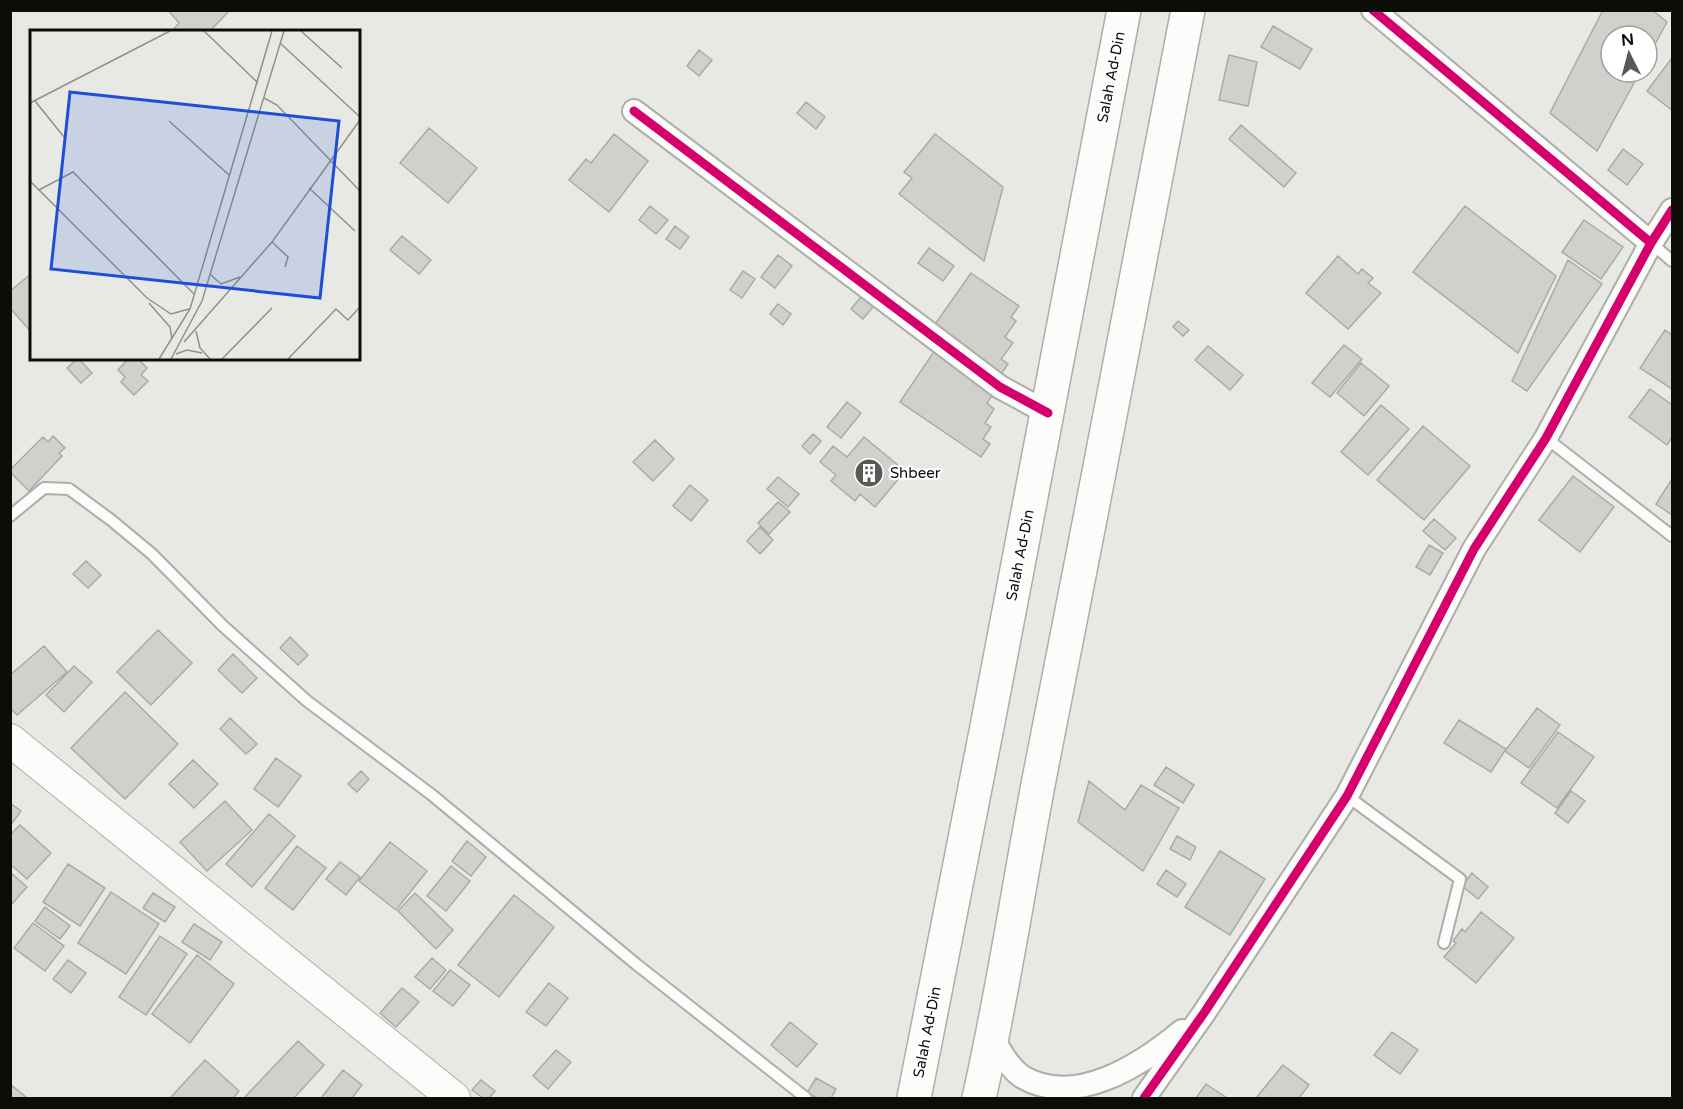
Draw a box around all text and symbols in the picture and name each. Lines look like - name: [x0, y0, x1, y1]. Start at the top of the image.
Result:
- north arrow: [1599, 24, 1659, 84]
- text: N: [1620, 29, 1635, 51]
- inset map: [30, 30, 360, 360]
- street label: Salah Ad-Din: [1093, 30, 1129, 124]
- building icon: Shbeer: [853, 457, 885, 489]
- place label: Shbeer: [890, 464, 941, 482]
- street label: Salah Ad-Din: [1002, 508, 1038, 602]
- street label: Salah Ad-Din: [909, 985, 945, 1079]

